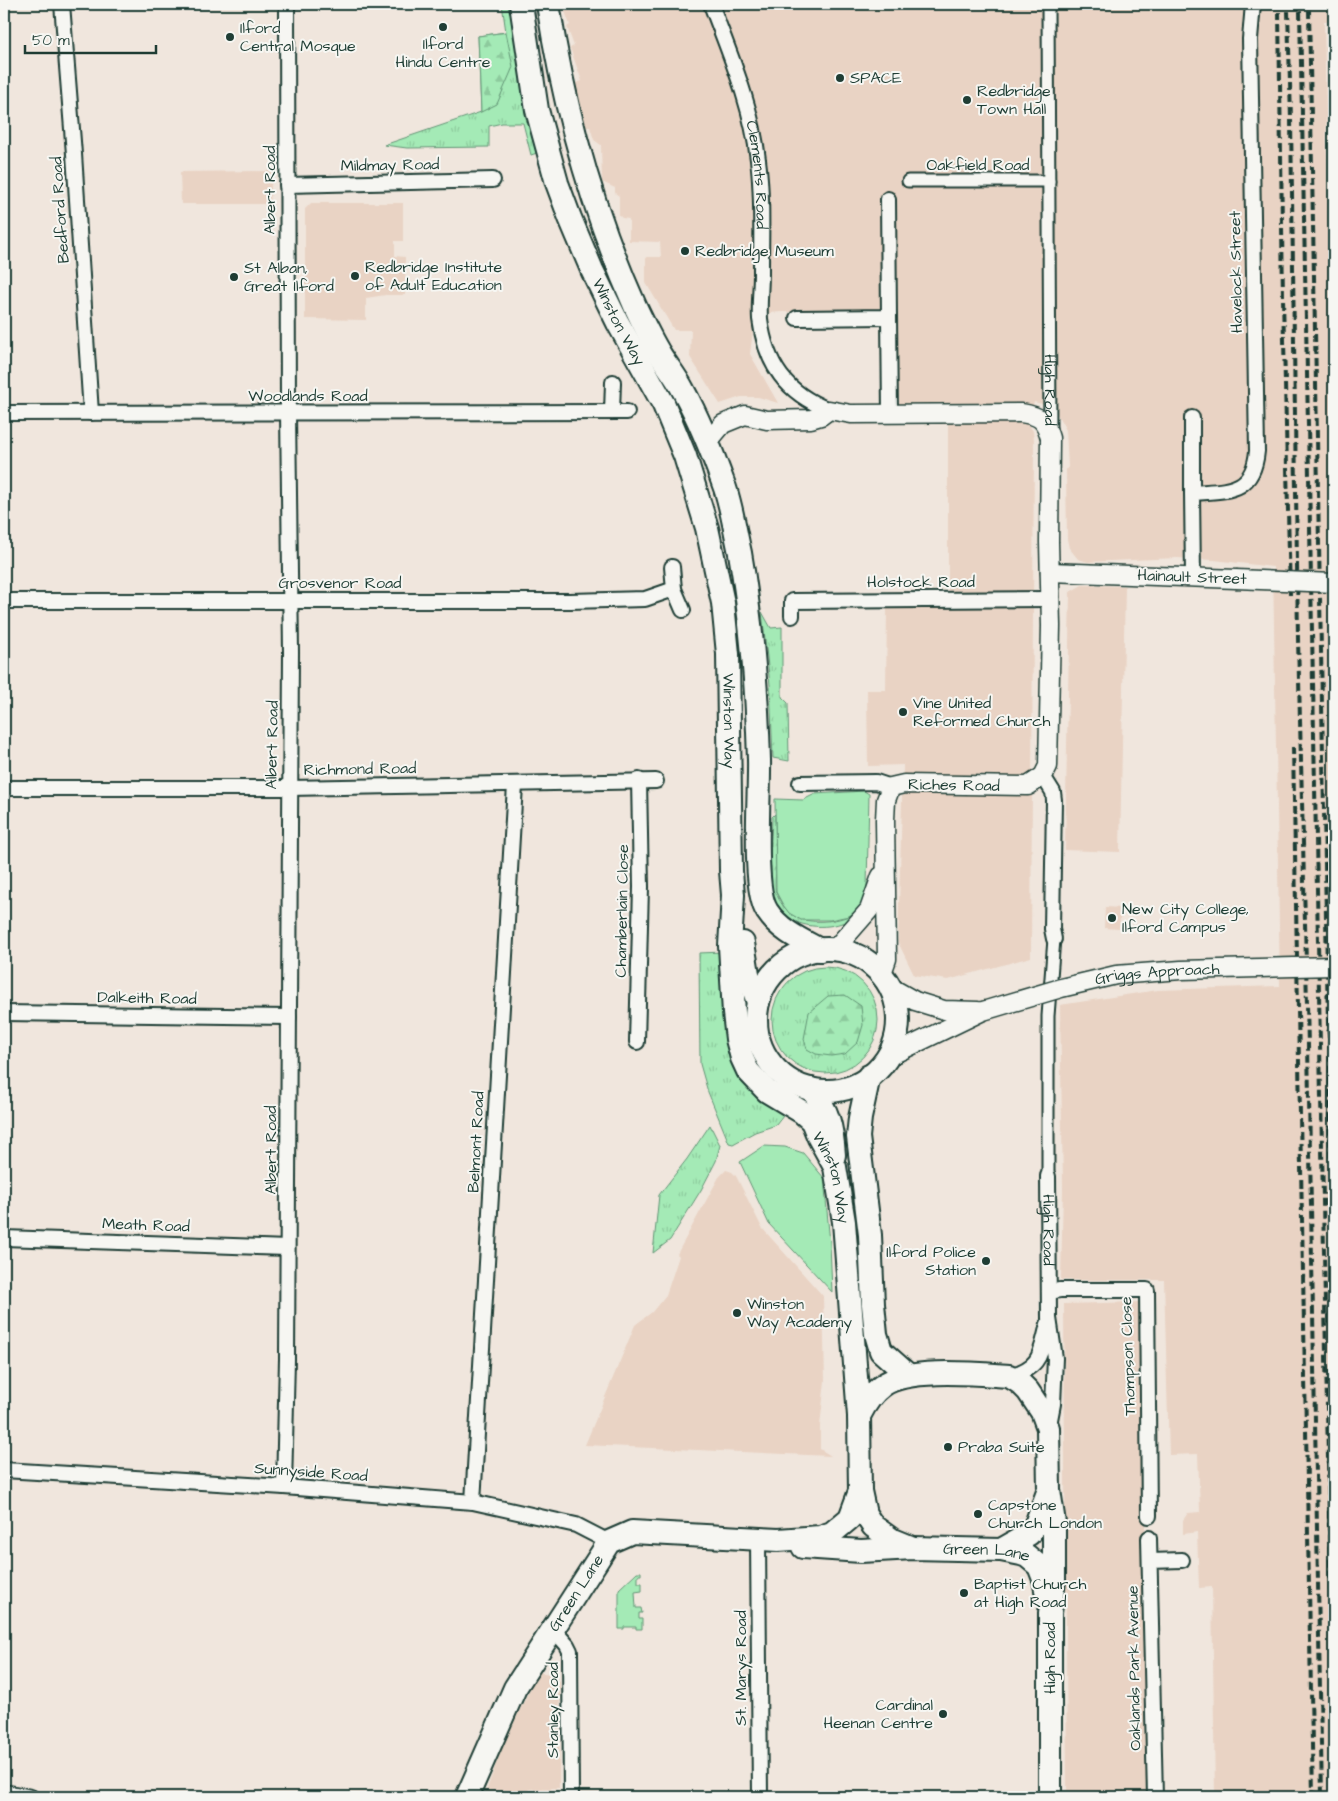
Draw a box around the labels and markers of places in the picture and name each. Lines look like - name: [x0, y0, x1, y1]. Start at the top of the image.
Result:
- place label: Ilford Central Mosque: [240, 17, 356, 57]
- marker: Ilford Hindu Centre: [437, 21, 449, 33]
- marker: Ilford Central Mosque: [224, 31, 236, 43]
- place label: Ilford Hindu Centre: [396, 33, 491, 73]
- place label: SPACE: [850, 67, 902, 89]
- marker: SPACE: [834, 72, 846, 84]
- place label: Redbridge Town Hall: [977, 80, 1051, 120]
- marker: Redbridge Town Hall: [961, 94, 973, 106]
- place label: Redbridge Museum: [695, 240, 834, 263]
- marker: Redbridge Museum: [679, 245, 691, 257]
- place label: Redbridge Institute of Adult Education: [365, 256, 502, 296]
- place label: St Alban, Great Ilford: [244, 257, 334, 297]
- marker: Redbridge Institute of Adult Education: [349, 270, 361, 282]
- marker: St Alban, Great Ilford: [228, 271, 240, 283]
- place label: Vine United Reformed Church: [913, 692, 1050, 732]
- marker: Vine United Reformed Church: [897, 706, 909, 718]
- place label: New City College, Ilford Campus: [1122, 898, 1249, 938]
- marker: New City College, Ilford Campus: [1106, 912, 1118, 924]
- place label: Ilford Police Station: [886, 1241, 976, 1281]
- marker: Ilford Police Station: [980, 1255, 992, 1267]
- place label: Winston Way Academy: [747, 1293, 852, 1334]
- marker: Winston Way Academy: [731, 1307, 743, 1319]
- place label: Praba Suite: [958, 1436, 1045, 1458]
- marker: Praba Suite: [942, 1441, 954, 1453]
- place label: Capstone Church London: [988, 1494, 1102, 1534]
- marker: Capstone Church London: [972, 1508, 984, 1520]
- place label: Baptist Church at High Road: [974, 1573, 1087, 1614]
- marker: Baptist Church at High Road: [958, 1587, 970, 1599]
- place label: Cardinal Heenan Centre: [824, 1694, 933, 1734]
- marker: Cardinal Heenan Centre: [937, 1708, 949, 1720]

